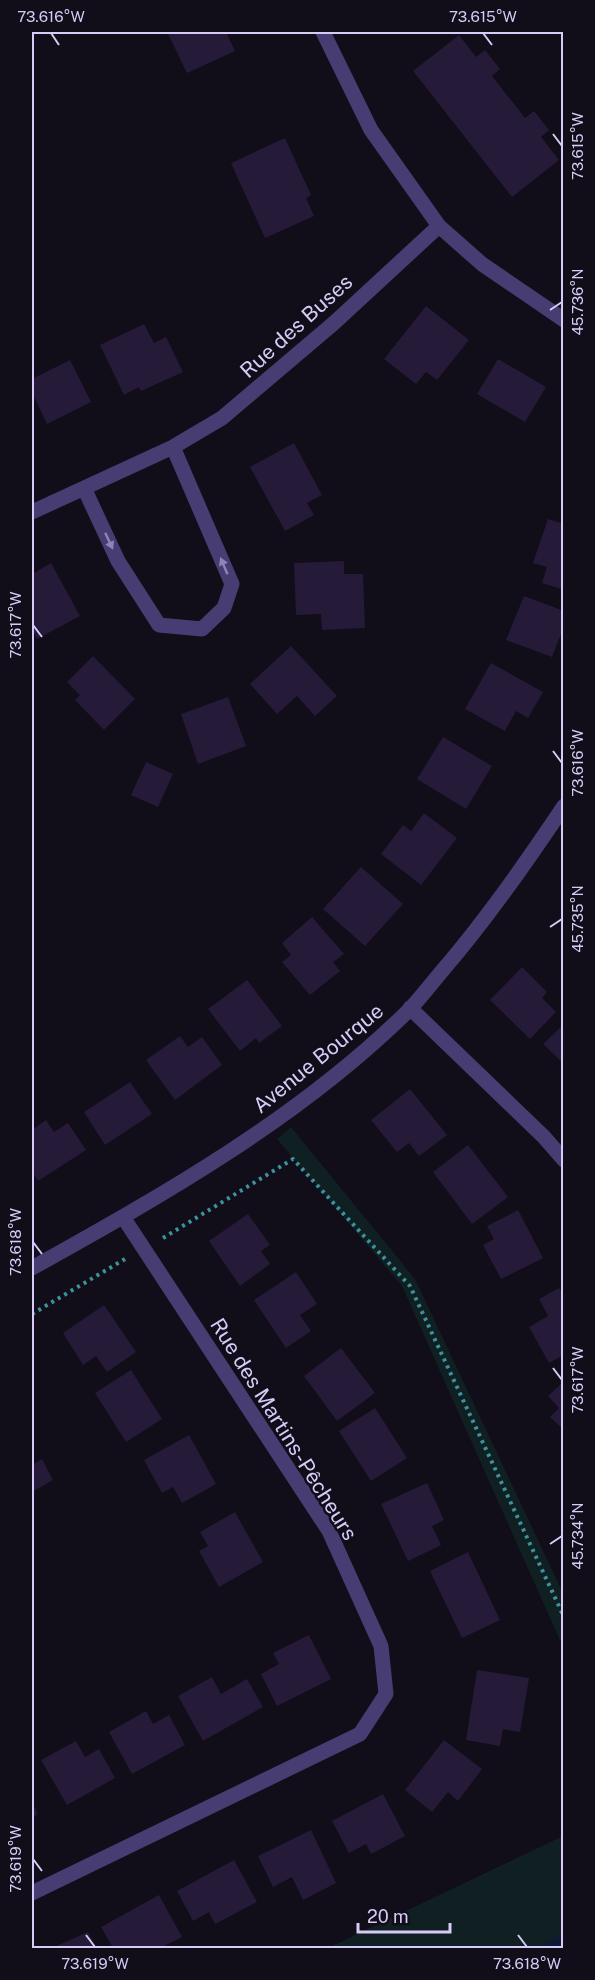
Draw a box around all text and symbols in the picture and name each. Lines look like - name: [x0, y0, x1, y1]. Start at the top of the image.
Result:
- text: 73.616°W: [17, 8, 85, 25]
- text: 73.615°W: [449, 8, 517, 25]
- text: 73.615°W: [569, 112, 586, 180]
- text: 45.736°N: [569, 268, 586, 336]
- street label: Rue des Buses: [235, 269, 357, 383]
- one-way arrow: [104, 533, 113, 550]
- one-way arrow: [219, 557, 229, 575]
- text: 73.617°W: [7, 591, 24, 659]
- text: 73.616°W: [569, 729, 586, 797]
- text: 45.735°N: [569, 885, 586, 953]
- street label: Avenue Bourque: [248, 998, 388, 1118]
- text: 73.618°W: [7, 1208, 24, 1276]
- street label: Rue des Martins-Pêcheurs: [205, 1313, 363, 1545]
- text: 73.617°W: [569, 1346, 586, 1414]
- text: 45.734°N: [569, 1502, 586, 1570]
- text: 73.619°W: [7, 1825, 24, 1893]
- scale bar: [358, 1896, 450, 1934]
- text: 20 m: [367, 1906, 409, 1927]
- text: 73.619°W: [61, 1955, 129, 1972]
- text: 73.618°W: [493, 1955, 561, 1972]

